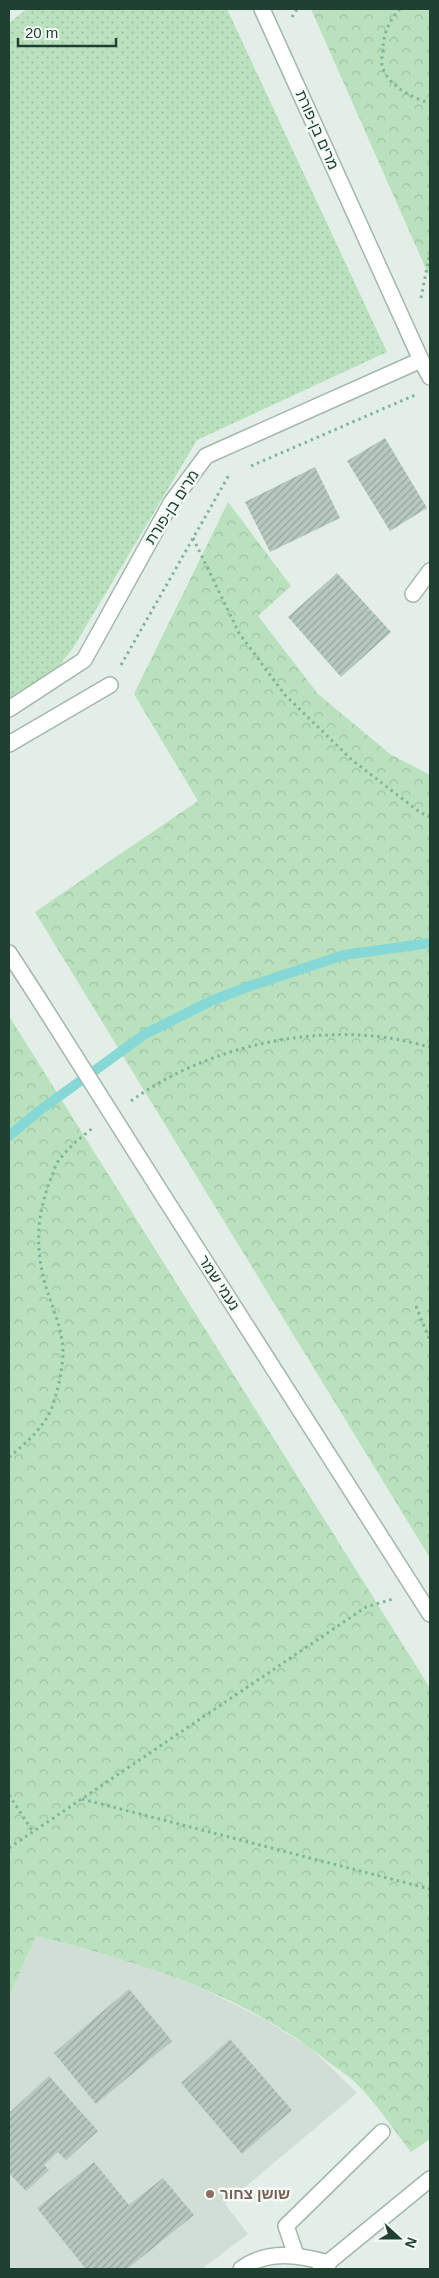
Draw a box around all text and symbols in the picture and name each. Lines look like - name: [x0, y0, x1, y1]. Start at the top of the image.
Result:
- scale bar: [18, 15, 115, 47]
- text: 20 m: [25, 24, 58, 41]
- street label: מרים בן-פורת: [292, 87, 343, 172]
- street label: מרים בן-פורת: [141, 466, 202, 547]
- street label: נעמי שמר: [195, 1252, 243, 1313]
- place label: שושן צחור: [220, 2185, 290, 2202]
- marker: שושן צחור: [204, 2188, 216, 2200]
- north arrow: [374, 2213, 424, 2263]
- text: N: [402, 2235, 420, 2250]

